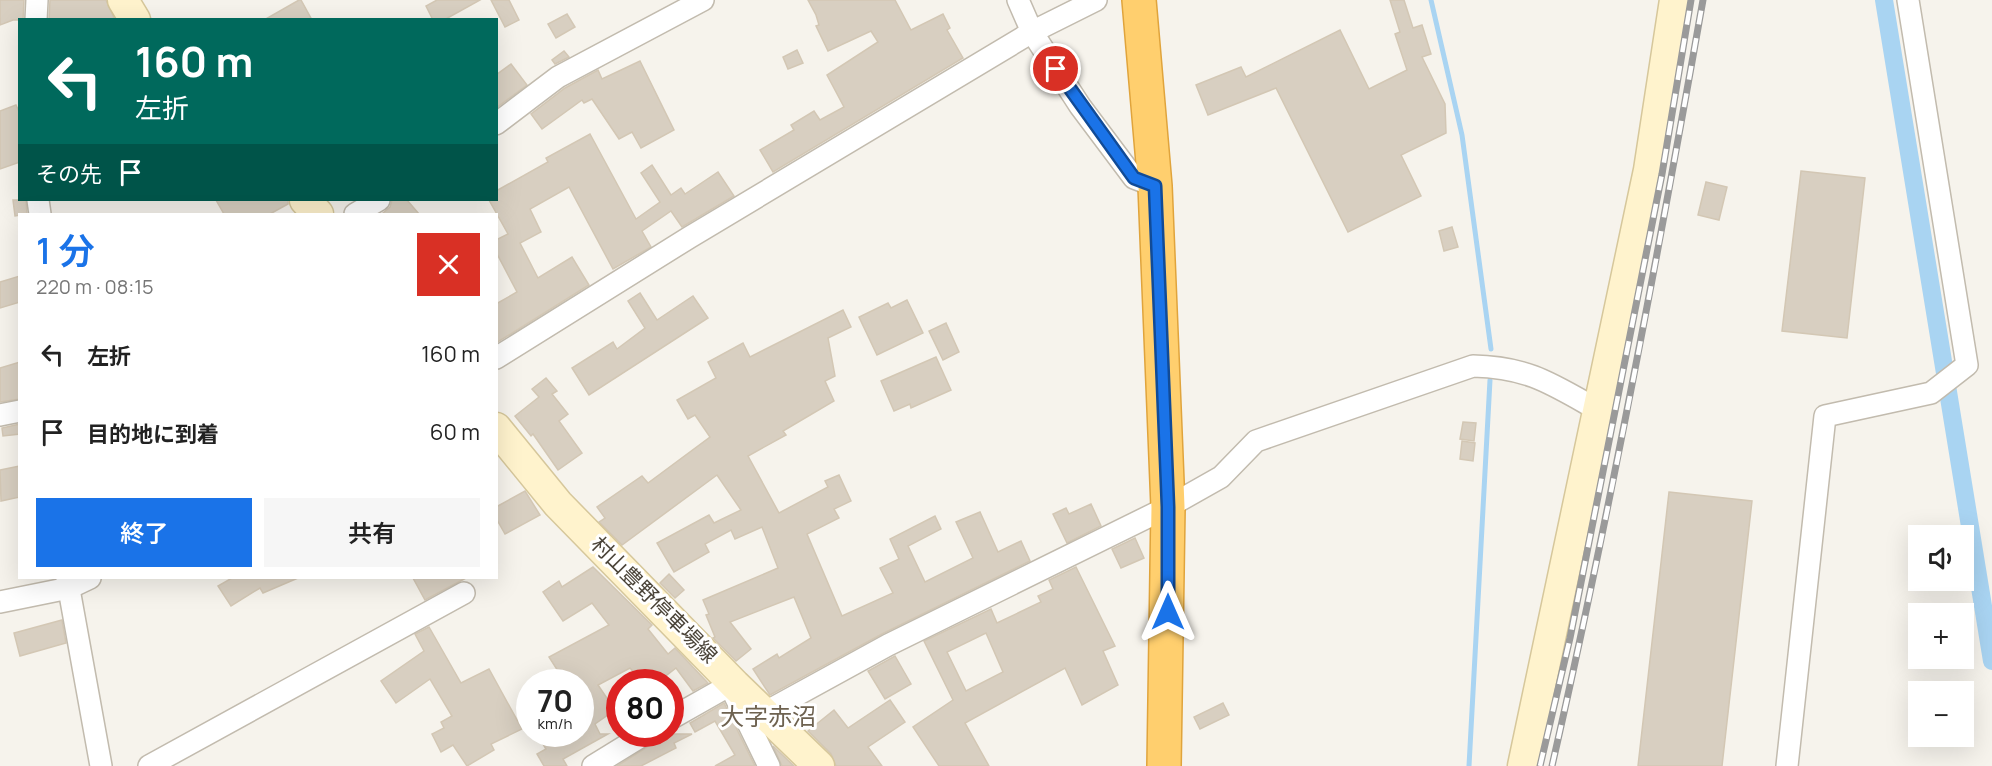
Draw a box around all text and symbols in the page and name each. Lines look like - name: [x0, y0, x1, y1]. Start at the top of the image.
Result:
- text: 160 m: [135, 32, 253, 90]
- icon: left: [36, 42, 114, 120]
- pin: [1030, 43, 1081, 94]
- icon: arrive: [1039, 52, 1072, 85]
- text: 左折: [135, 89, 189, 126]
- icon: arrive: [114, 156, 147, 189]
- text: その先: [36, 159, 102, 189]
- text: 1 分: [36, 226, 94, 275]
- button: close: [417, 233, 480, 296]
- text: 220 m · 08:15: [36, 273, 154, 300]
- icon: left: [36, 338, 69, 371]
- text: 160 m: [421, 339, 480, 369]
- text: 左折: [87, 341, 131, 371]
- icon: arrive: [36, 416, 69, 449]
- text: 60 m: [430, 417, 480, 447]
- text: 目的地に到着: [87, 419, 219, 449]
- button: 終了: [36, 498, 252, 567]
- button: 共有: [264, 498, 480, 567]
- map controls: [1908, 525, 1974, 747]
- button: sound: [1908, 525, 1974, 591]
- street label: 村山豊野停車場線: [585, 530, 724, 669]
- position arrow: [1136, 580, 1200, 644]
- button: +: [1908, 603, 1974, 669]
- speed limit sign: 80: [606, 669, 684, 747]
- text: 70: [537, 680, 573, 721]
- button: −: [1908, 681, 1974, 747]
- district label: 大字赤沼: [720, 699, 816, 732]
- text: km/h: [538, 713, 572, 734]

